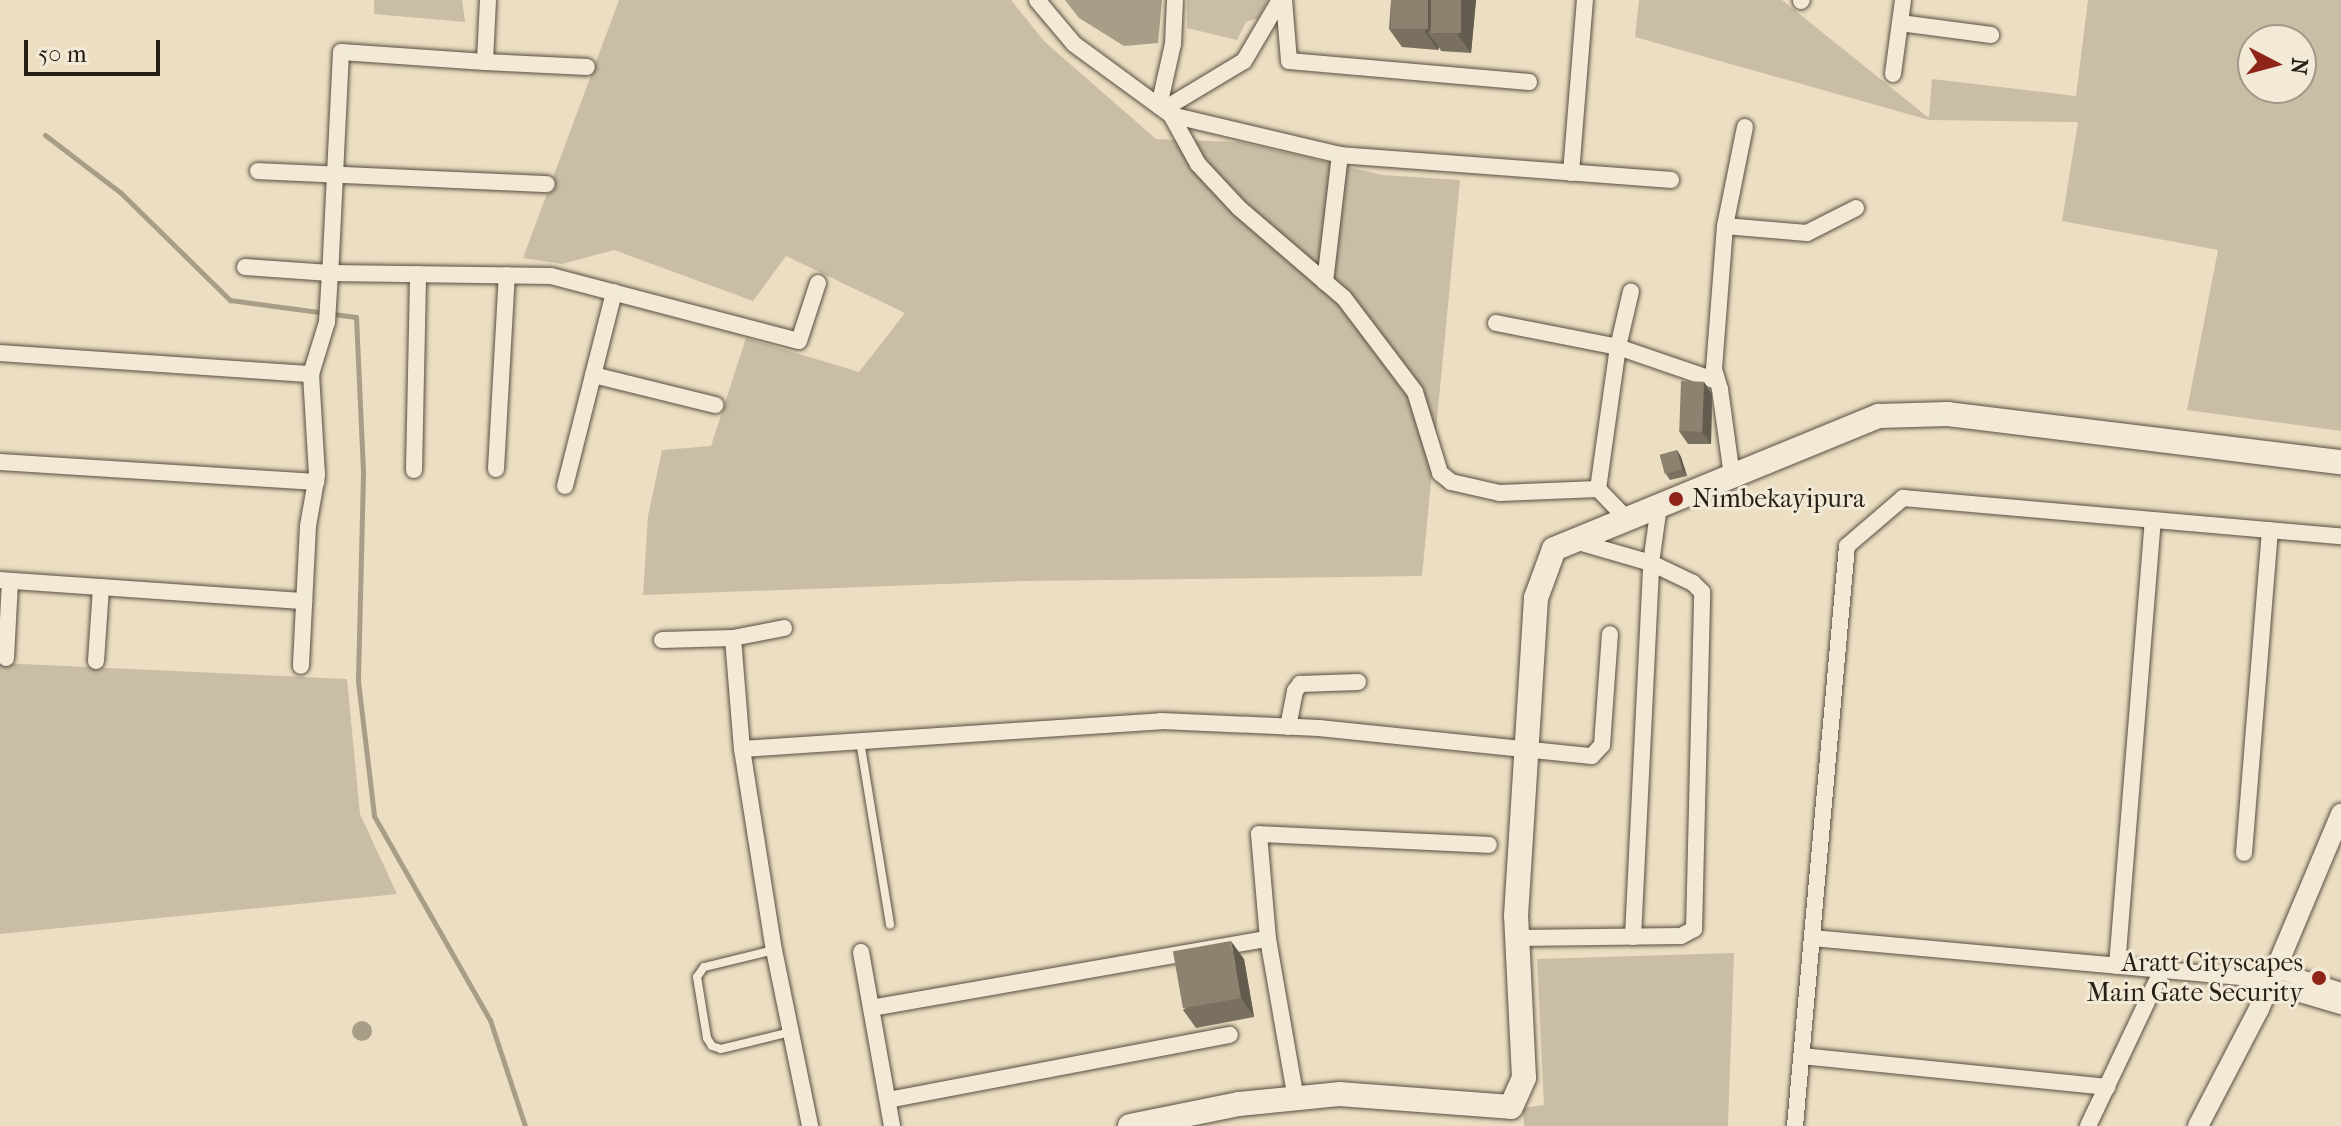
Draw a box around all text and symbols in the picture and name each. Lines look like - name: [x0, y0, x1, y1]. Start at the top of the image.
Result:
- scale bar: [28, 24, 164, 74]
- north arrow: [2237, 24, 2317, 104]
- text: 50 m: [38, 40, 87, 68]
- text: N: [2285, 57, 2313, 76]
- place label: Nimbekayipura: [1692, 483, 1865, 515]
- marker: Nimbekayipura: [1667, 490, 1685, 508]
- place label: Aratt Cityscapes Main Gate Security: [2087, 947, 2303, 1008]
- marker: Aratt Cityscapes Main Gate Security: [2310, 969, 2328, 987]

